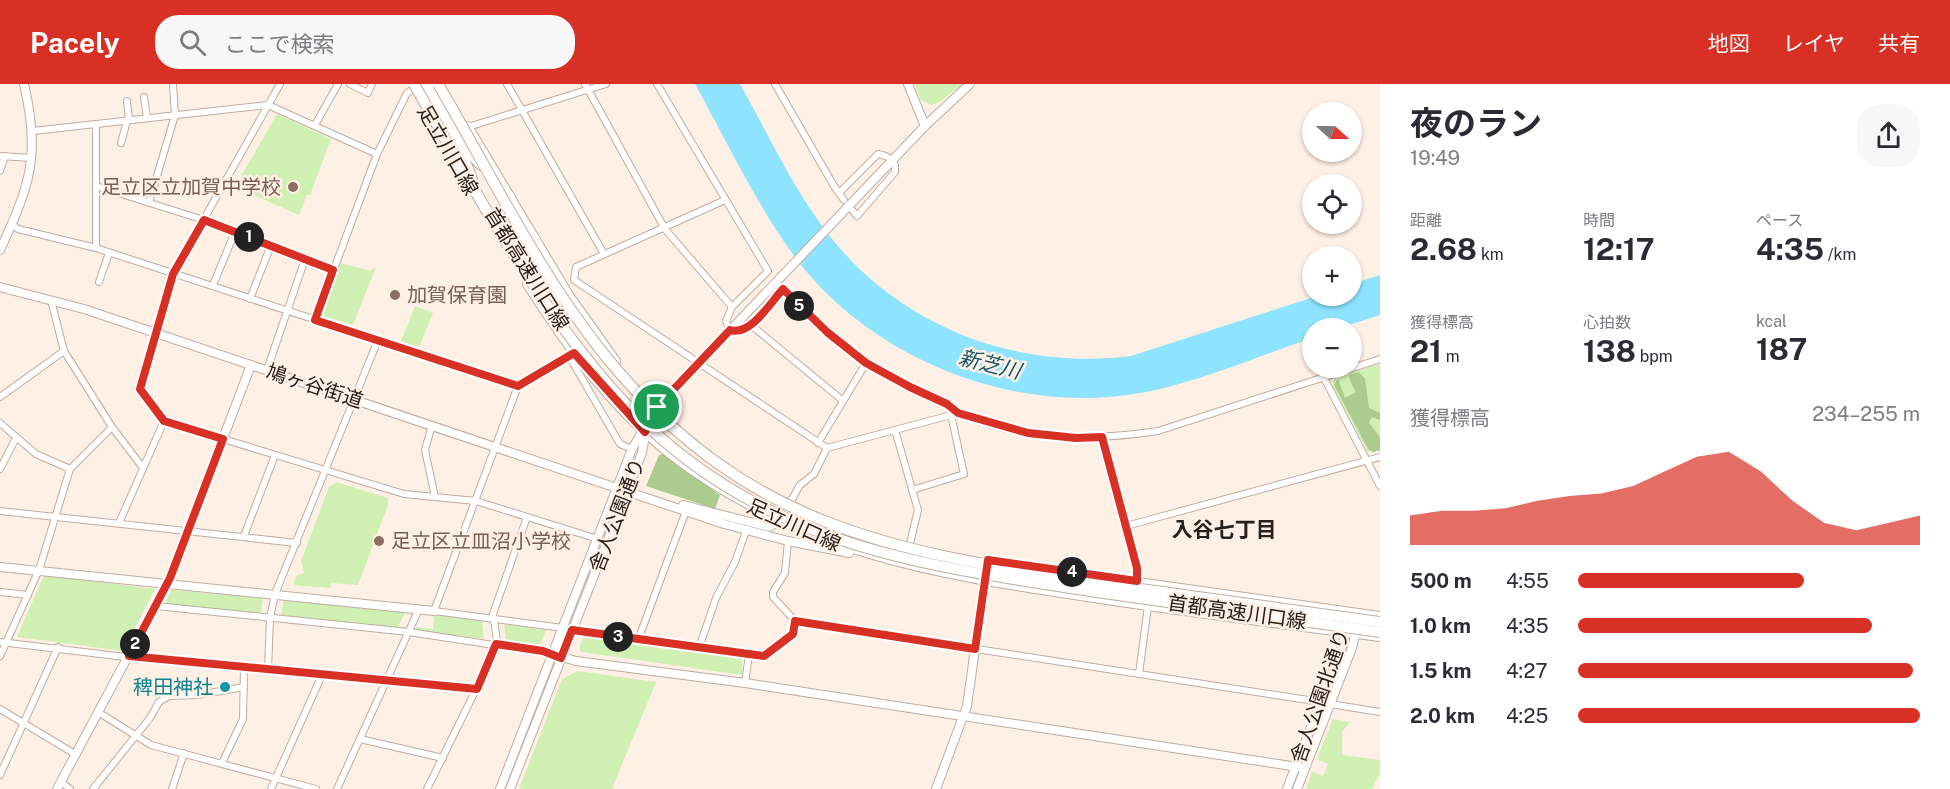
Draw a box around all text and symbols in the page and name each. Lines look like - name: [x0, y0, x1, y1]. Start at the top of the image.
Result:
- search box: [155, 15, 575, 69]
- text: Pacely: [30, 26, 119, 59]
- icon: search: [176, 26, 209, 59]
- text: ここで検索: [224, 31, 334, 57]
- text: 地図: [1708, 31, 1750, 56]
- text: レイヤ: [1783, 31, 1845, 56]
- text: 共有: [1878, 31, 1920, 56]
- street label: 足立川口線: [413, 101, 483, 199]
- north arrow: [1302, 102, 1362, 162]
- map controls: [1302, 102, 1362, 378]
- text: 夜のラン: [1410, 104, 1542, 142]
- button: share: [1857, 104, 1920, 167]
- text: 19:49: [1410, 146, 1460, 170]
- button: locate: [1302, 174, 1362, 234]
- place label: 足立区立加賀中学校: [101, 175, 281, 199]
- marker: 足立区立加賀中学校: [286, 180, 300, 194]
- street label: 首都高速川口線: [480, 203, 574, 335]
- text: 距離: [1410, 211, 1442, 230]
- text: 時間: [1583, 211, 1615, 230]
- text: ペース: [1756, 211, 1803, 230]
- pin: 1: [234, 222, 264, 252]
- text: 1: [246, 227, 252, 246]
- text: 2.68: [1410, 231, 1477, 267]
- text: 12:17: [1583, 231, 1655, 267]
- text: 4:35: [1756, 231, 1824, 267]
- text: km: [1477, 245, 1504, 264]
- text: /km: [1824, 245, 1856, 264]
- button: +: [1302, 246, 1362, 306]
- place label: 加賀保育園: [407, 283, 507, 307]
- marker: 加賀保育園: [388, 288, 402, 302]
- pin: 5: [784, 291, 814, 321]
- text: 5: [794, 296, 804, 315]
- text: kcal: [1756, 312, 1787, 331]
- text: 獲得標高: [1410, 313, 1474, 332]
- text: 心拍数: [1583, 313, 1631, 332]
- button: −: [1302, 318, 1362, 378]
- text: 187: [1756, 331, 1807, 367]
- text: 21: [1410, 333, 1442, 369]
- text: 138: [1583, 333, 1636, 369]
- water label: 新芝川: [956, 344, 1026, 384]
- text: m: [1442, 347, 1460, 366]
- text: bpm: [1636, 347, 1673, 366]
- street label: 鳩ヶ谷街道: [264, 359, 366, 413]
- pin: [631, 381, 682, 432]
- icon: arrive: [640, 390, 673, 423]
- text: 234–255 m: [1812, 402, 1920, 426]
- text: 獲得標高: [1410, 406, 1490, 430]
- street label: 舎人公園通り: [584, 455, 650, 575]
- street label: 足立川口線: [743, 494, 845, 556]
- district label: 入谷七丁目: [1172, 517, 1277, 542]
- place label: 足立区立皿沼小学校: [391, 529, 571, 553]
- marker: 足立区立皿沼小学校: [372, 534, 386, 548]
- pin: 4: [1057, 557, 1087, 587]
- text: 4: [1067, 562, 1077, 581]
- text: 500 m: [1410, 569, 1472, 593]
- text: 4:55: [1506, 569, 1549, 593]
- street label: 首都高速川口線: [1166, 590, 1308, 634]
- text: 1.0 km: [1410, 614, 1471, 638]
- text: 4:35: [1506, 614, 1549, 638]
- pin: 3: [603, 622, 633, 652]
- street label: 舎人公園北通り: [1286, 626, 1354, 766]
- text: 3: [613, 627, 623, 646]
- pin: 2: [120, 629, 150, 659]
- text: 2: [130, 634, 140, 653]
- text: 1.5 km: [1410, 659, 1471, 683]
- text: 4:27: [1506, 659, 1547, 683]
- place label: 稗田神社: [133, 675, 213, 699]
- marker: 稗田神社: [218, 680, 232, 694]
- text: 2.0 km: [1410, 704, 1475, 728]
- text: 4:25: [1506, 704, 1548, 728]

